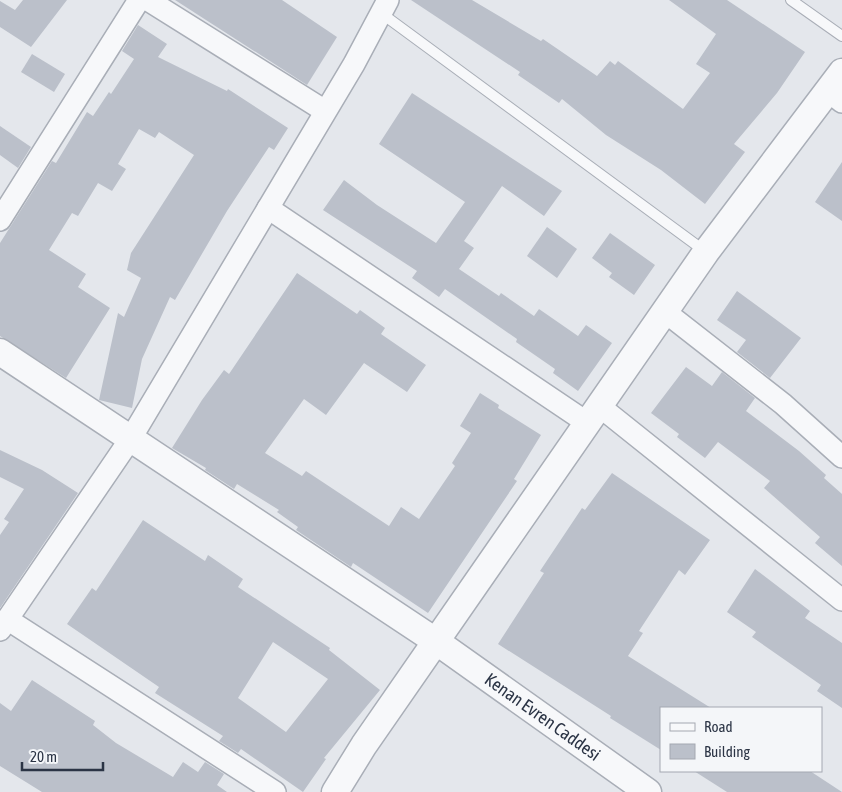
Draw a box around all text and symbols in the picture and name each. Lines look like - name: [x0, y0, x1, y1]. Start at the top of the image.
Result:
- street label: Kenan Evren Caddesi: [481, 668, 605, 765]
- legend: [660, 707, 822, 772]
- text: Road: [704, 718, 733, 735]
- scale bar: [22, 740, 104, 772]
- text: Building: [704, 743, 750, 760]
- text: 20 m: [30, 748, 57, 765]

